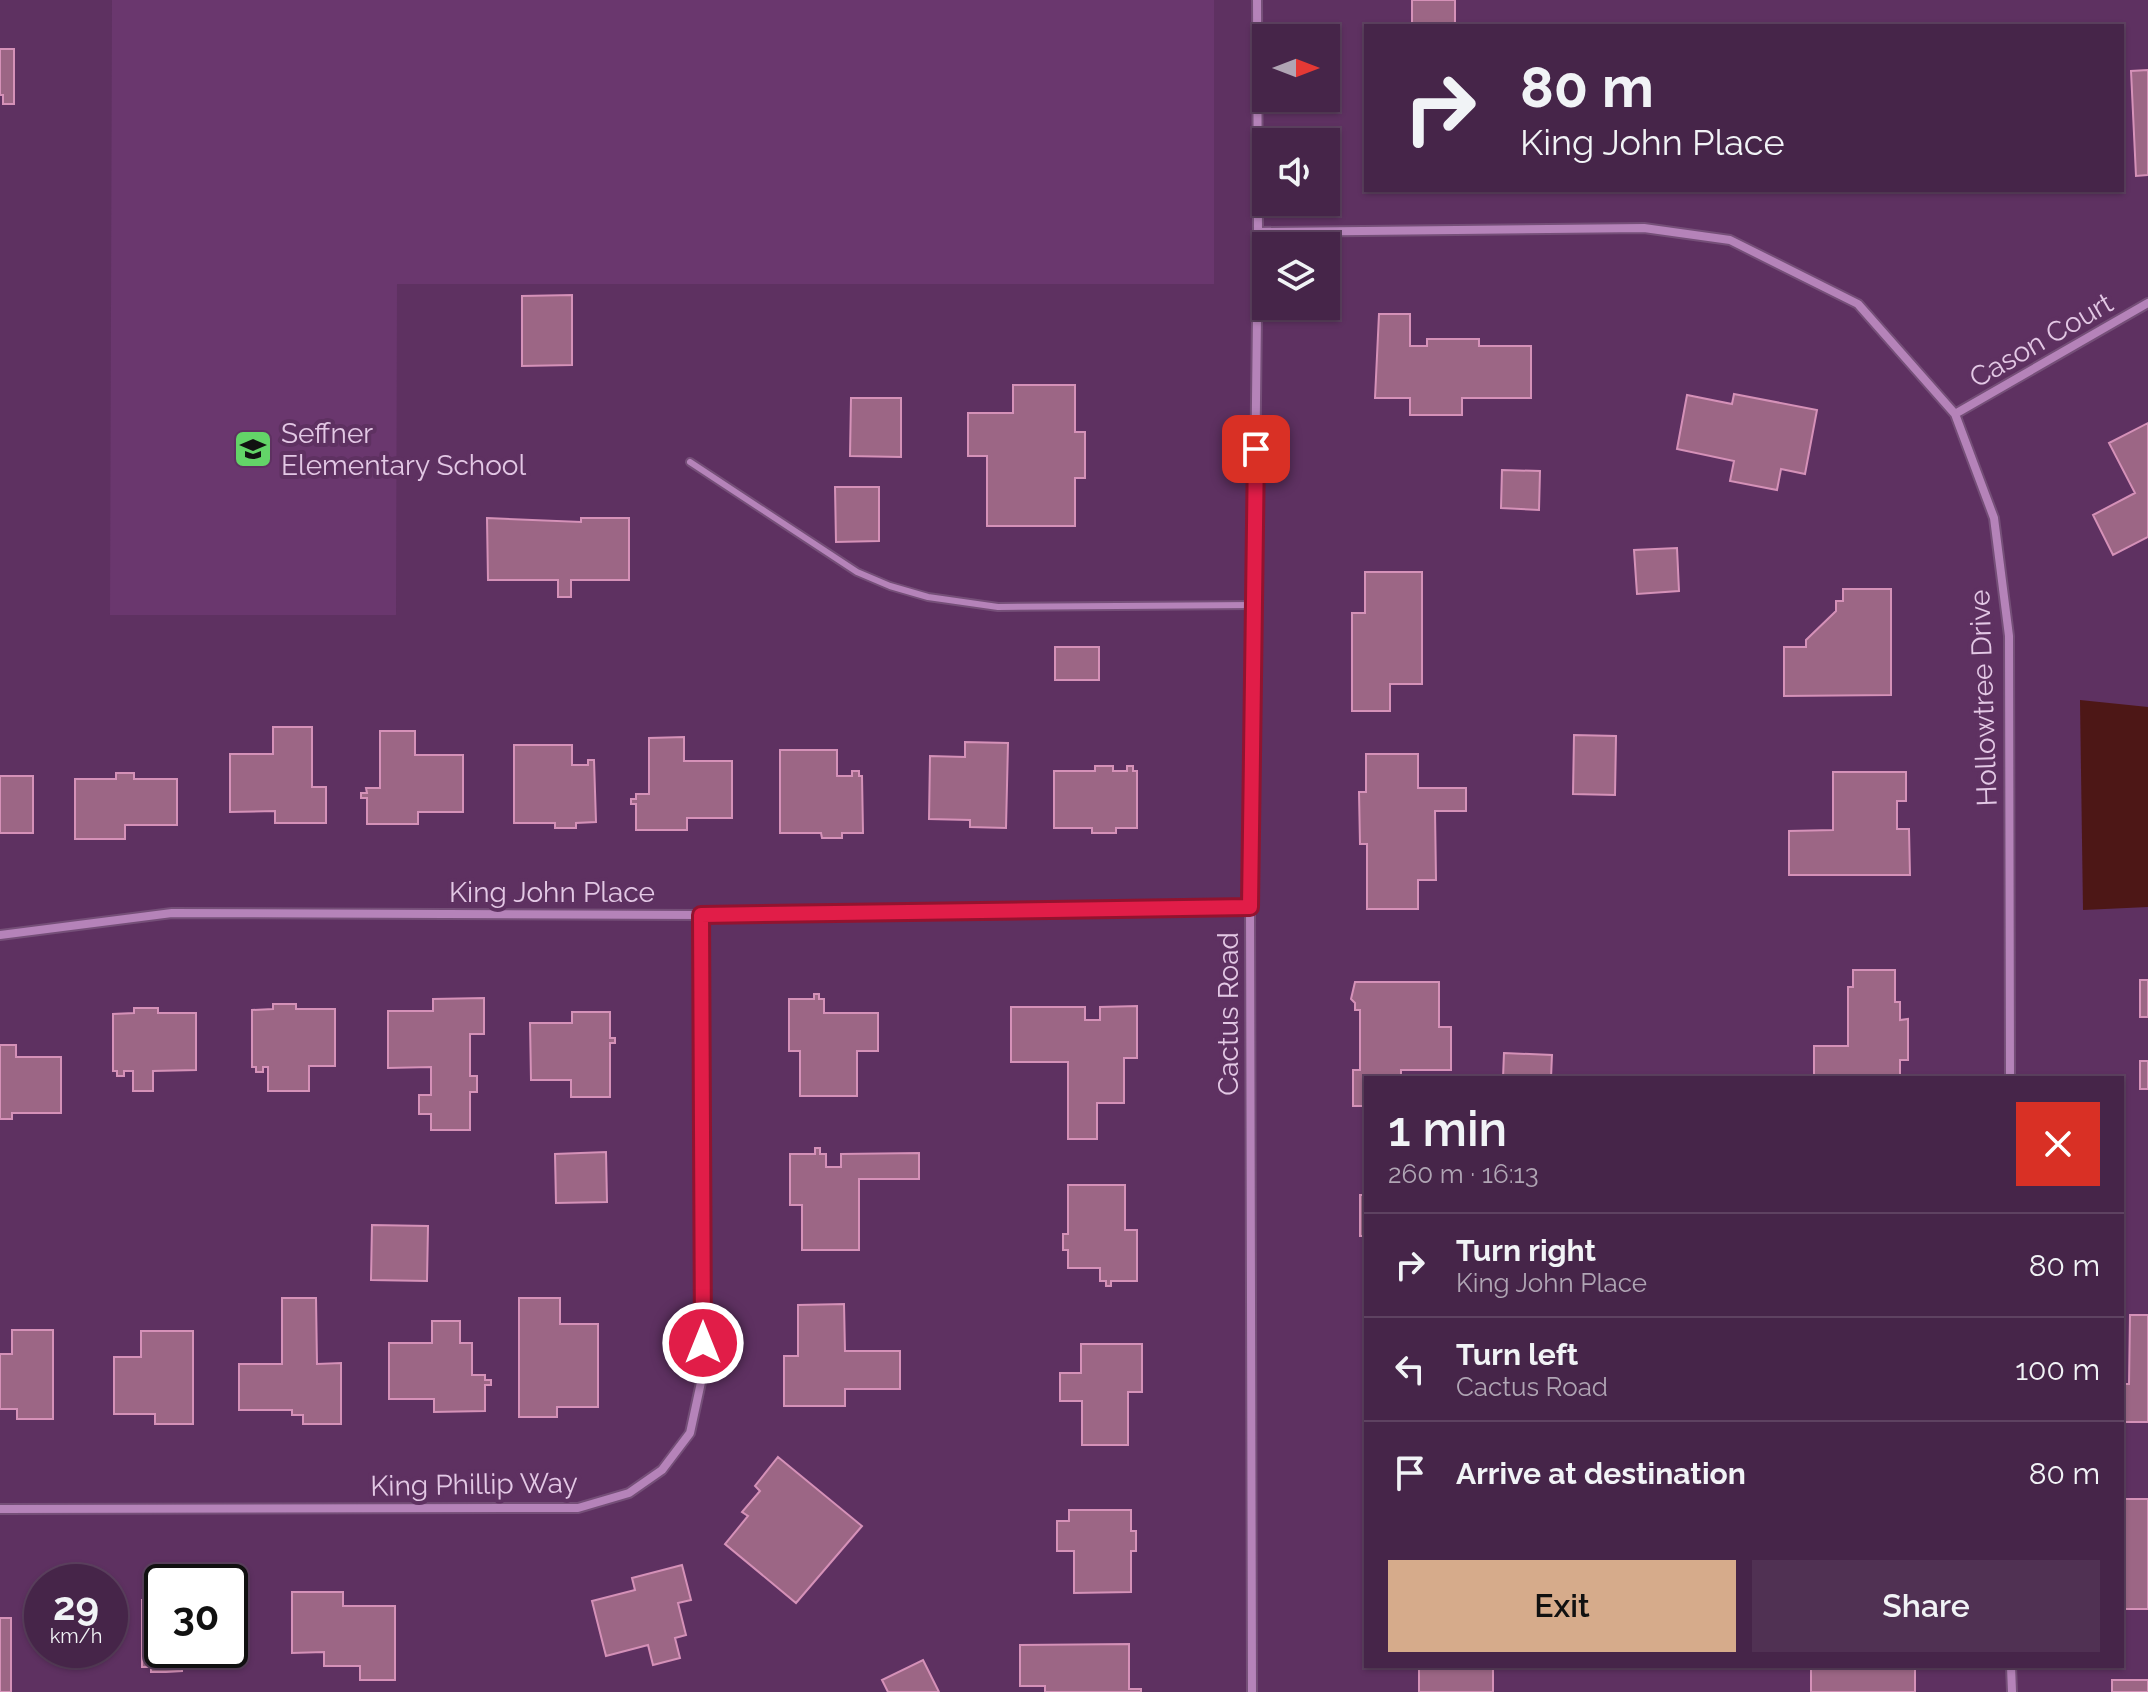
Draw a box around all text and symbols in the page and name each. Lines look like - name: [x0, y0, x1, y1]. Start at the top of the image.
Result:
- north arrow: [1252, 24, 1340, 112]
- map controls: [1252, 24, 1340, 320]
- text: 80 m: [1520, 54, 1654, 120]
- icon: right: [1388, 56, 1492, 160]
- text: King John Place: [1520, 121, 1785, 163]
- button: sound: [1252, 128, 1340, 216]
- button: layers: [1252, 232, 1340, 320]
- street label: Cason Court: [1964, 286, 2119, 395]
- pin: [1222, 415, 1290, 483]
- place label: Seffner Elementary School: [281, 417, 526, 482]
- icon: arrive: [1234, 427, 1278, 471]
- school or university icon: Seffner Elementary School: [232, 428, 274, 470]
- street label: Hollowtree Drive: [1963, 589, 2004, 807]
- street label: King John Place: [449, 876, 655, 909]
- street label: Cactus Road: [1212, 932, 1245, 1096]
- text: 1 min: [1388, 1101, 1507, 1157]
- button: close: [2016, 1102, 2100, 1186]
- text: 260 m · 16:13: [1388, 1159, 1539, 1189]
- text: Turn right: [1456, 1233, 1596, 1268]
- icon: right: [1388, 1243, 1432, 1287]
- text: 80 m: [2029, 1248, 2100, 1283]
- text: King John Place: [1456, 1268, 1647, 1298]
- position arrow: [661, 1301, 745, 1385]
- text: Turn left: [1456, 1337, 1578, 1372]
- icon: left: [1388, 1347, 1432, 1391]
- text: 100 m: [2015, 1352, 2100, 1387]
- text: Cactus Road: [1456, 1372, 1608, 1402]
- icon: arrive: [1388, 1451, 1432, 1495]
- text: Arrive at destination: [1456, 1456, 1746, 1491]
- text: 80 m: [2029, 1456, 2100, 1491]
- street label: King Phillip Way: [370, 1466, 578, 1503]
- button: Exit: [1388, 1560, 1736, 1652]
- button: Share: [1752, 1560, 2100, 1652]
- speed limit sign: 30: [144, 1564, 248, 1668]
- text: 29: [53, 1582, 99, 1629]
- text: km/h: [50, 1624, 102, 1648]

